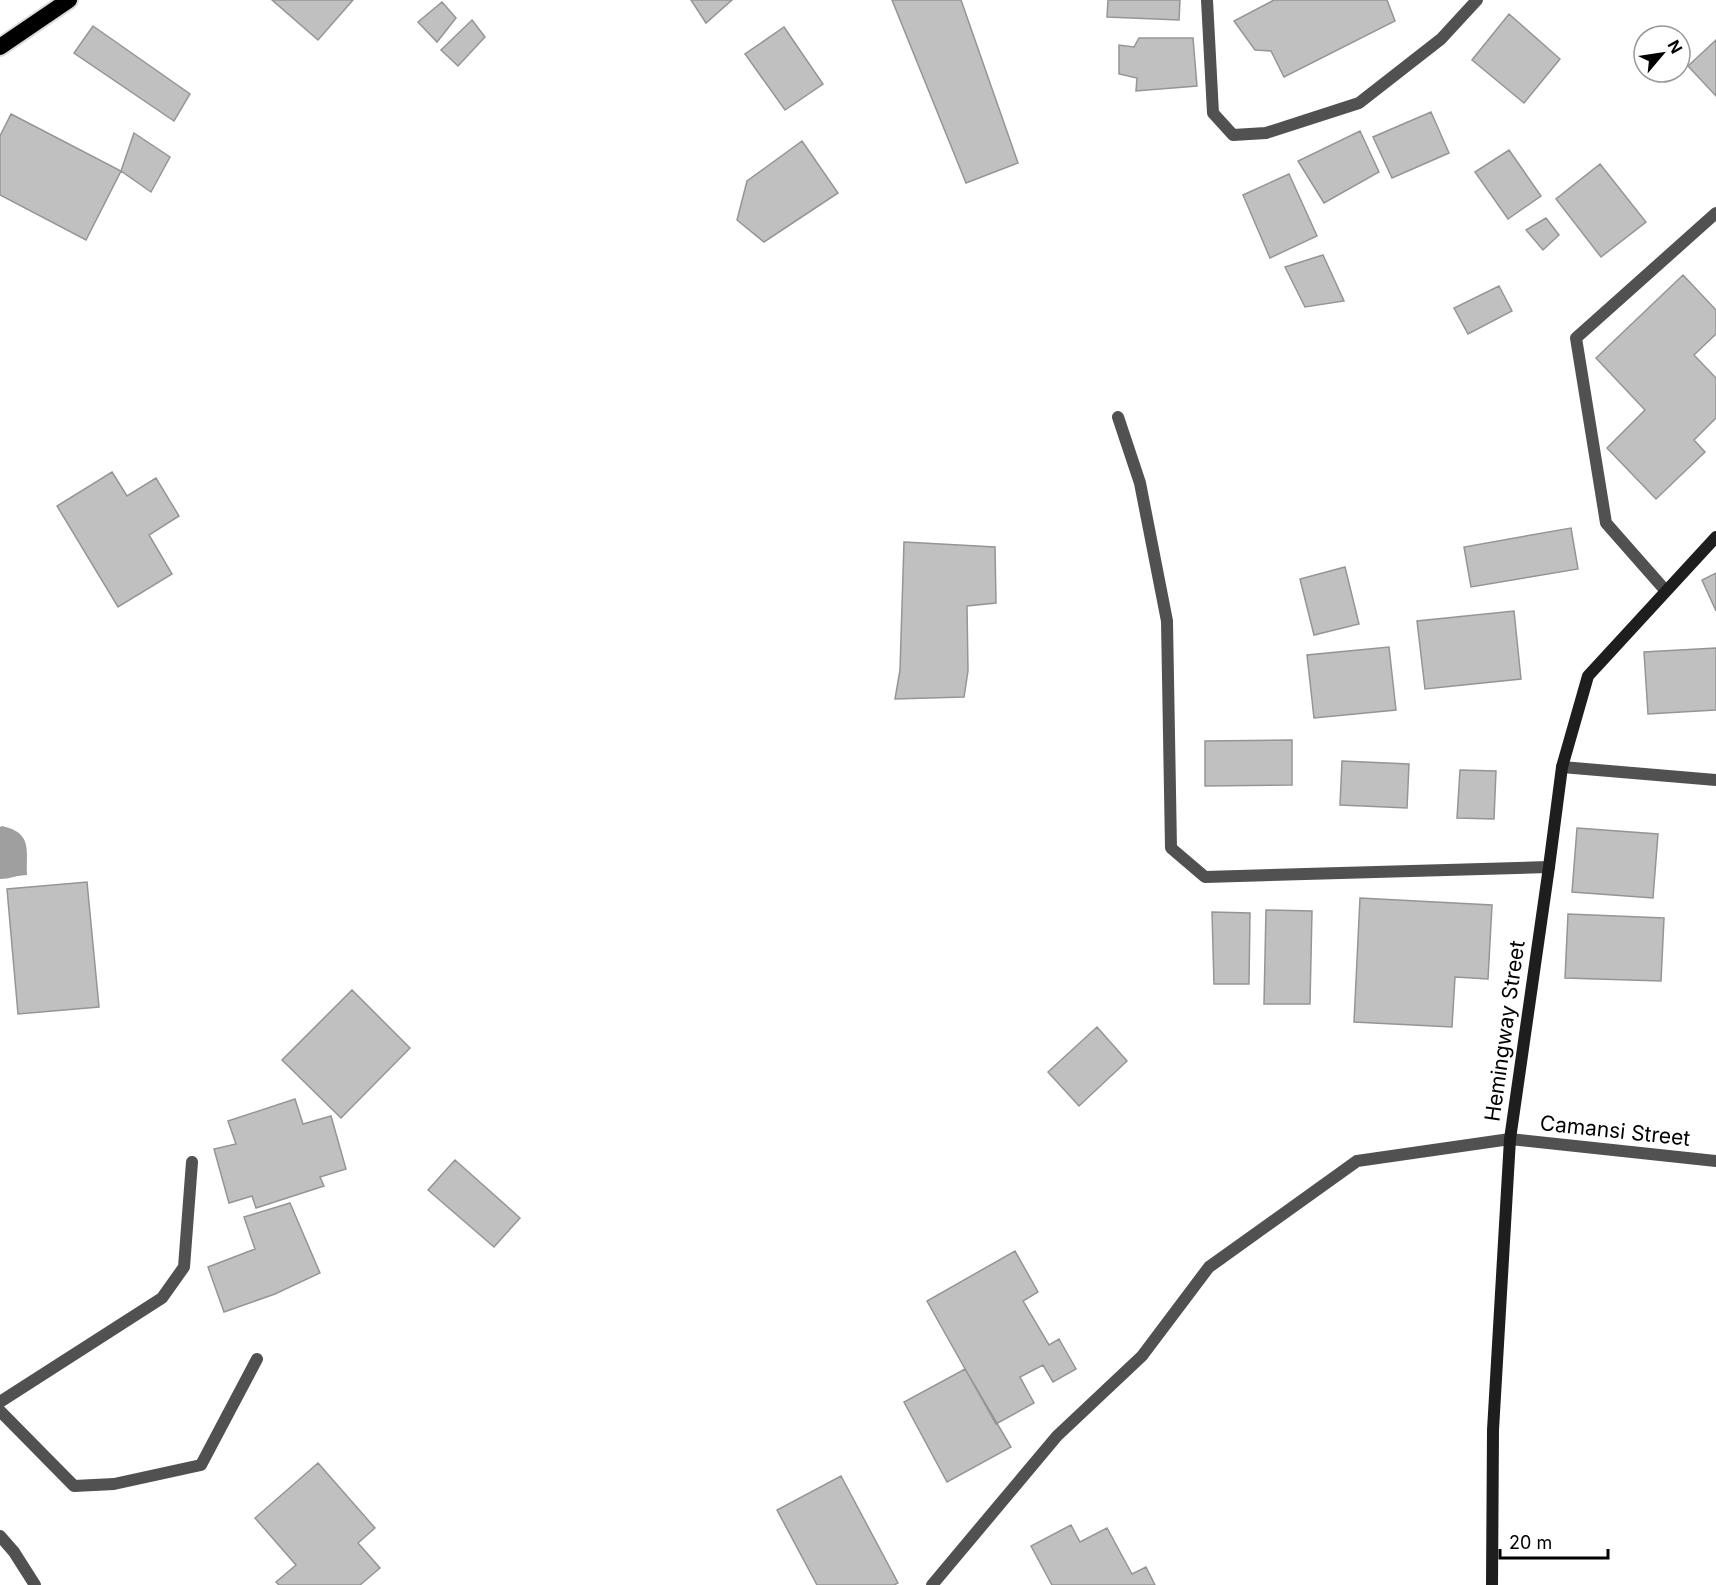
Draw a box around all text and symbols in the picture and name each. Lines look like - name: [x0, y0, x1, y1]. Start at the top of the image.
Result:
- north arrow: [1632, 24, 1692, 84]
- text: N: [1663, 37, 1687, 57]
- street label: Hemingway Street: [1479, 939, 1530, 1123]
- street label: Camansi Street: [1539, 1110, 1692, 1151]
- scale bar: [1500, 1522, 1608, 1560]
- text: 20 m: [1509, 1532, 1552, 1553]

